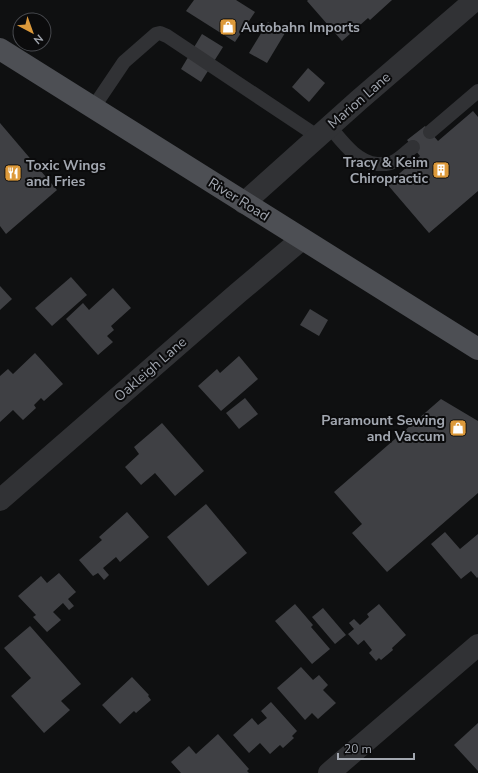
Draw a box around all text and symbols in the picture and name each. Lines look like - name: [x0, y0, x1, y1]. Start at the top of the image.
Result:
- north arrow: [12, 12, 52, 52]
- shop icon: Autobahn Imports: [218, 17, 238, 37]
- place label: Autobahn Imports: [241, 18, 360, 37]
- text: N: [30, 31, 46, 48]
- street label: Marion Lane: [324, 68, 395, 133]
- place label: Tracy & Keim Chiropractic: [343, 153, 428, 188]
- place label: Toxic Wings and Fries: [26, 156, 106, 191]
- building icon: Tracy & Keim Chiropractic: [431, 160, 451, 180]
- restaurant icon: Toxic Wings and Fries: [3, 163, 23, 183]
- street label: River Road: [205, 173, 273, 226]
- street label: Oakleigh Lane: [110, 333, 191, 406]
- place label: Paramount Sewing and Vaccum: [321, 411, 445, 446]
- shop icon: Paramount Sewing and Vaccum: [448, 418, 468, 438]
- scale bar: [338, 735, 414, 761]
- text: 20 m: [344, 741, 372, 757]

